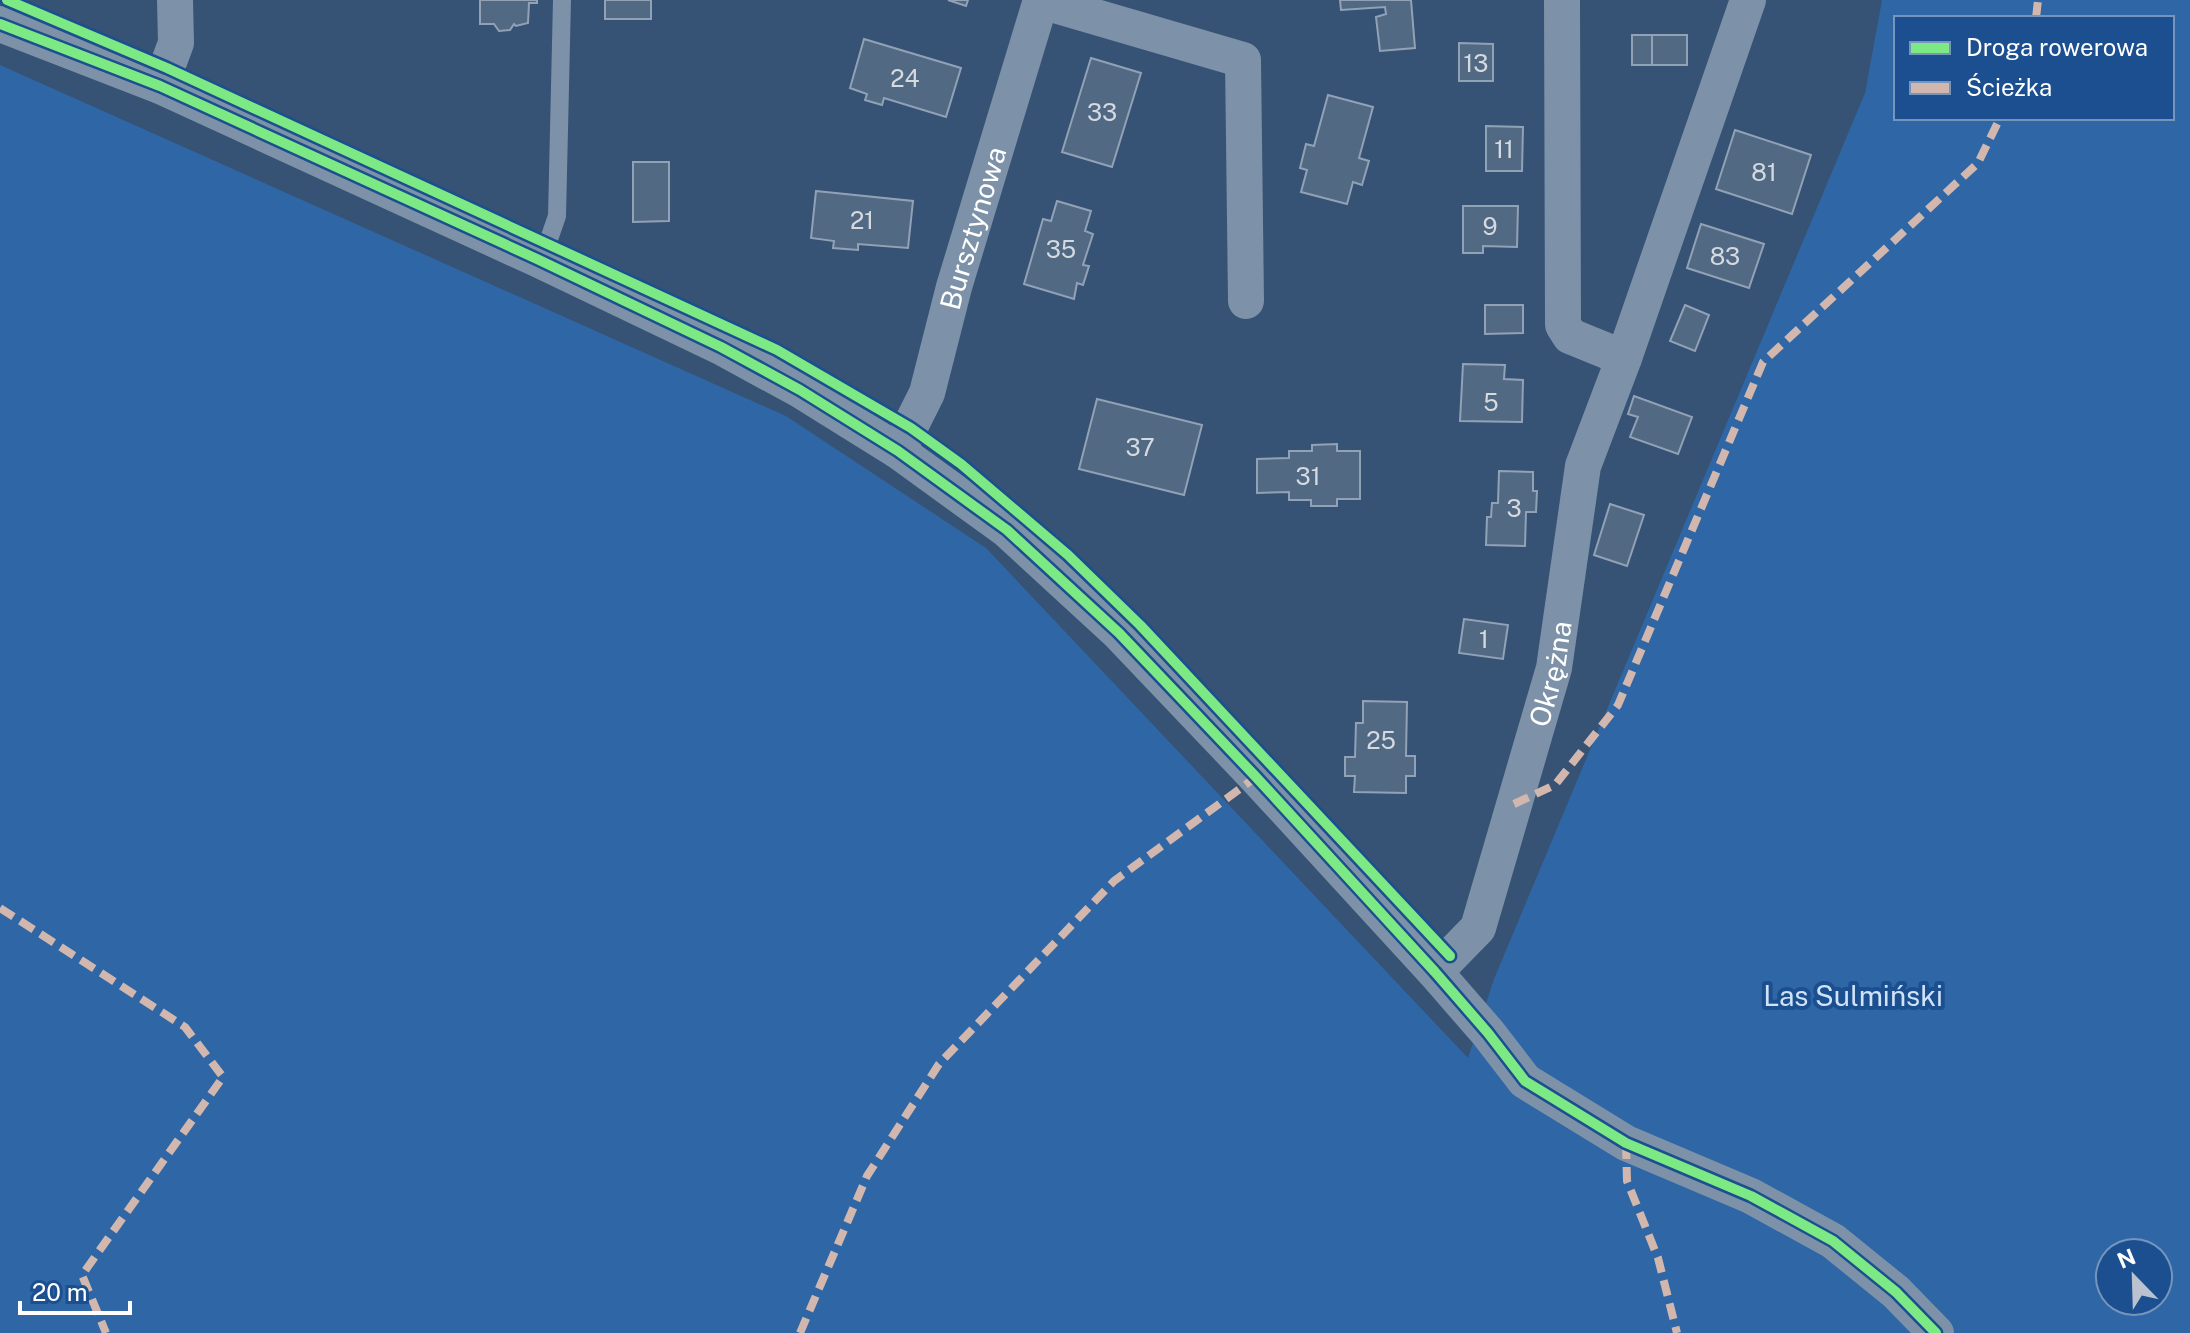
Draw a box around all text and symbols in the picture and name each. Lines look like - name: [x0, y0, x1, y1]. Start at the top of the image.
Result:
- legend: [1894, 16, 2174, 120]
- text: Droga rowerowa: [1966, 33, 2148, 61]
- house number: 13: [1464, 49, 1488, 77]
- house number: 24: [890, 64, 920, 92]
- text: Ścieżka: [1966, 73, 2052, 101]
- house number: 33: [1087, 98, 1117, 126]
- house number: 11: [1494, 135, 1514, 163]
- street label: Bursztynowa: [932, 143, 1012, 313]
- house number: 81: [1751, 158, 1777, 186]
- house number: 21: [850, 206, 874, 234]
- house number: 9: [1483, 212, 1498, 240]
- house number: 35: [1046, 235, 1076, 263]
- house number: 83: [1710, 242, 1740, 270]
- house number: 5: [1483, 388, 1499, 416]
- house number: 37: [1125, 433, 1155, 461]
- house number: 31: [1296, 462, 1320, 490]
- house number: 3: [1506, 494, 1522, 522]
- street label: Okrężna: [1521, 619, 1577, 730]
- house number: 1: [1479, 625, 1489, 653]
- house number: 25: [1366, 726, 1396, 754]
- park label: Las Sulmiński: [1763, 979, 1943, 1012]
- north arrow: [2094, 1237, 2174, 1317]
- text: N: [2113, 1243, 2139, 1274]
- scale bar: [20, 1265, 130, 1315]
- text: 20 m: [32, 1278, 88, 1306]

